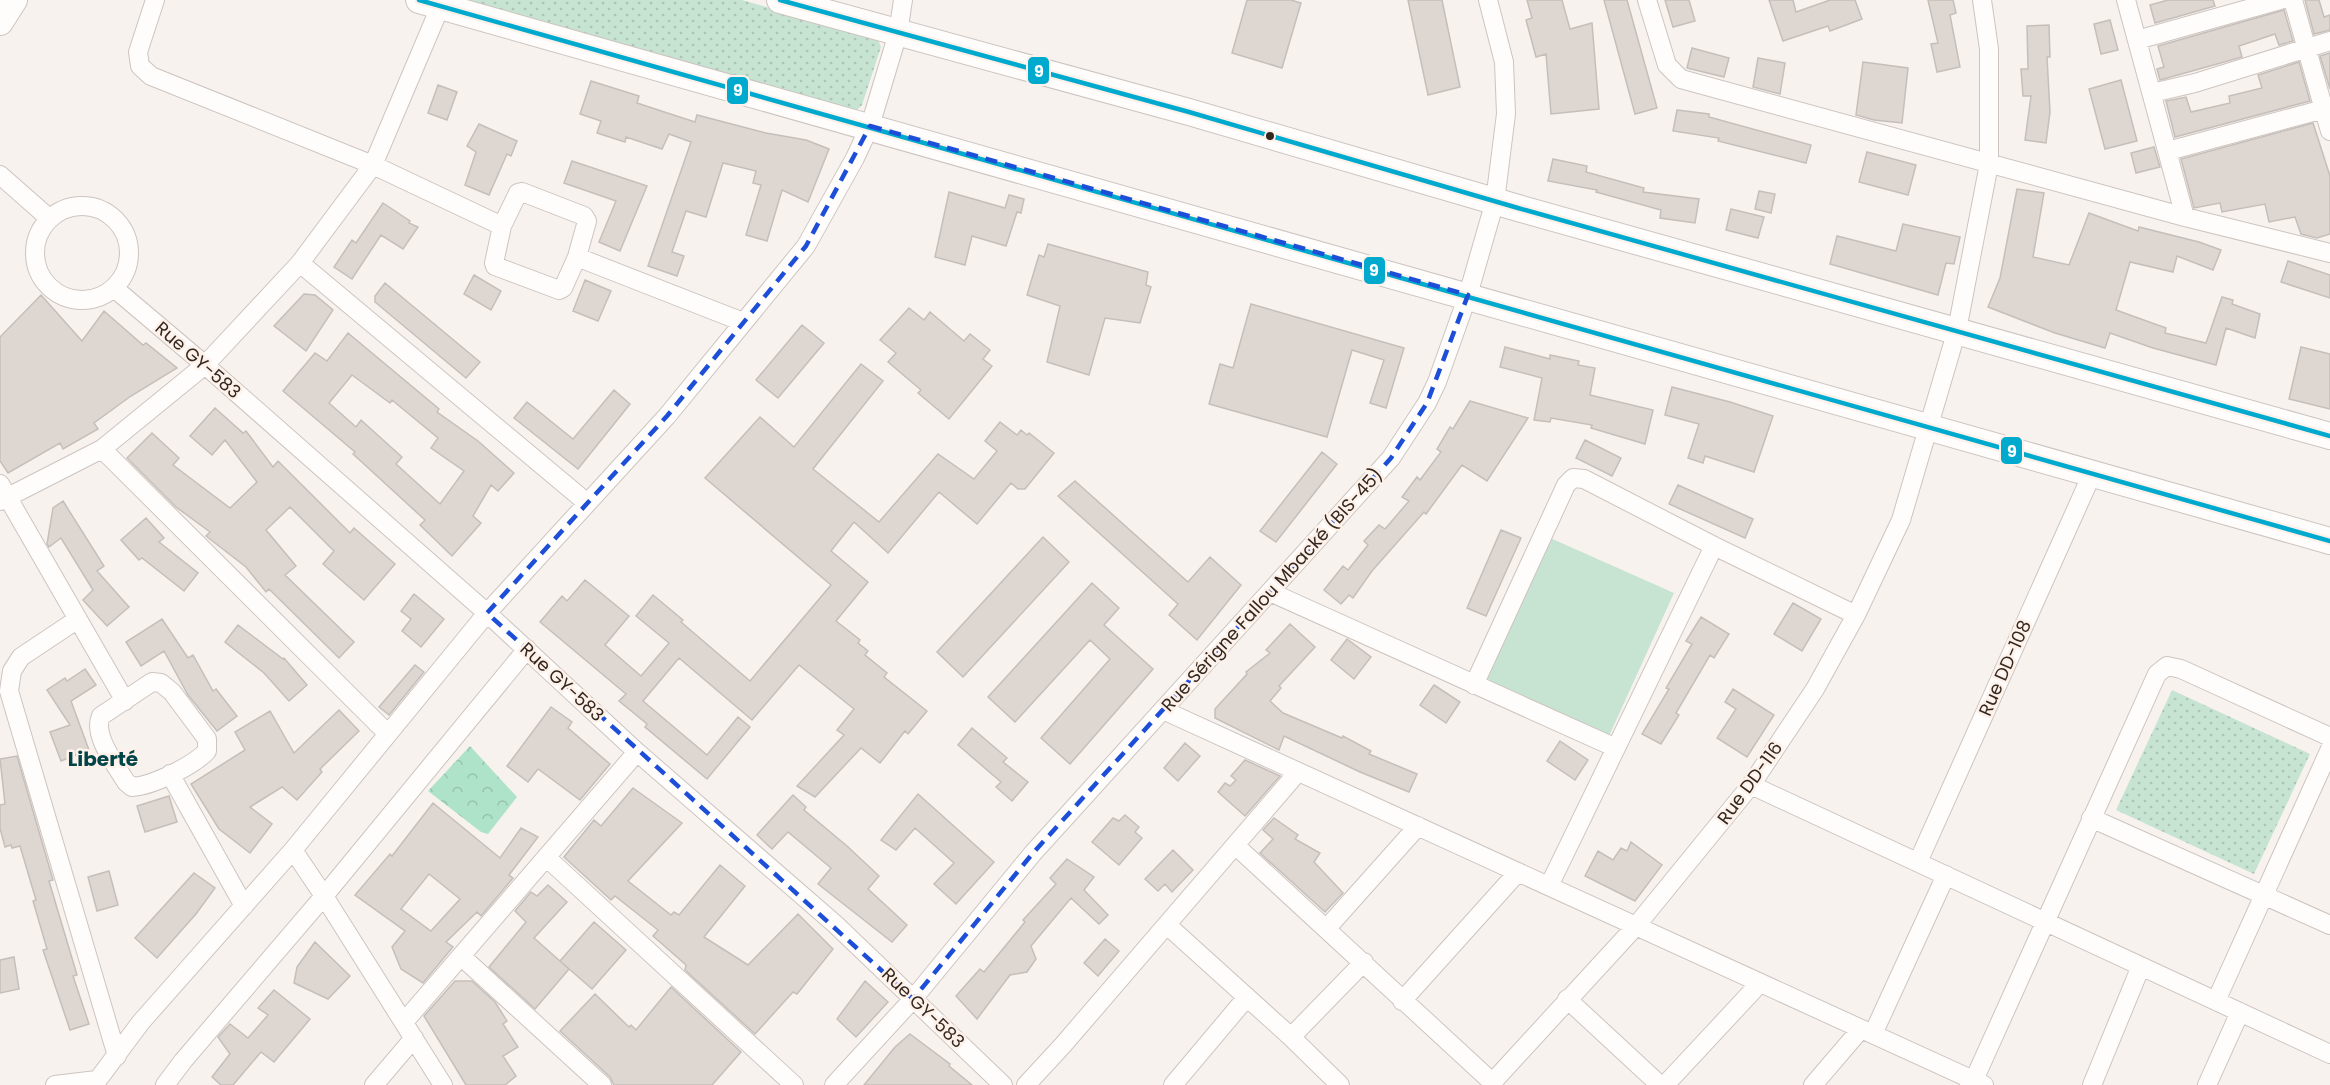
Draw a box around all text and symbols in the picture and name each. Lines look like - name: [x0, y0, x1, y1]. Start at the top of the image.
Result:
- line badge: 9: [1027, 56, 1050, 85]
- text: 9: [1034, 60, 1044, 83]
- line badge: 9: [726, 76, 749, 105]
- text: 9: [733, 79, 743, 102]
- unlabelled marker: [1264, 130, 1276, 142]
- line badge: 9: [1363, 256, 1386, 285]
- text: 9: [1369, 259, 1379, 282]
- street label: Rue GY-583: [150, 315, 247, 404]
- line badge: 9: [2000, 436, 2023, 465]
- text: 9: [2007, 440, 2017, 463]
- street label: Rue Sérigne Fallou Mbacké (BIS-45): [1155, 462, 1388, 717]
- street label: Rue DD-108: [1972, 616, 2037, 720]
- street label: Rue GY-583: [515, 636, 610, 727]
- street label: Rue DD-116: [1711, 736, 1788, 829]
- district label: Liberté: [68, 745, 138, 773]
- street label: Rue GY-583: [876, 962, 970, 1053]

